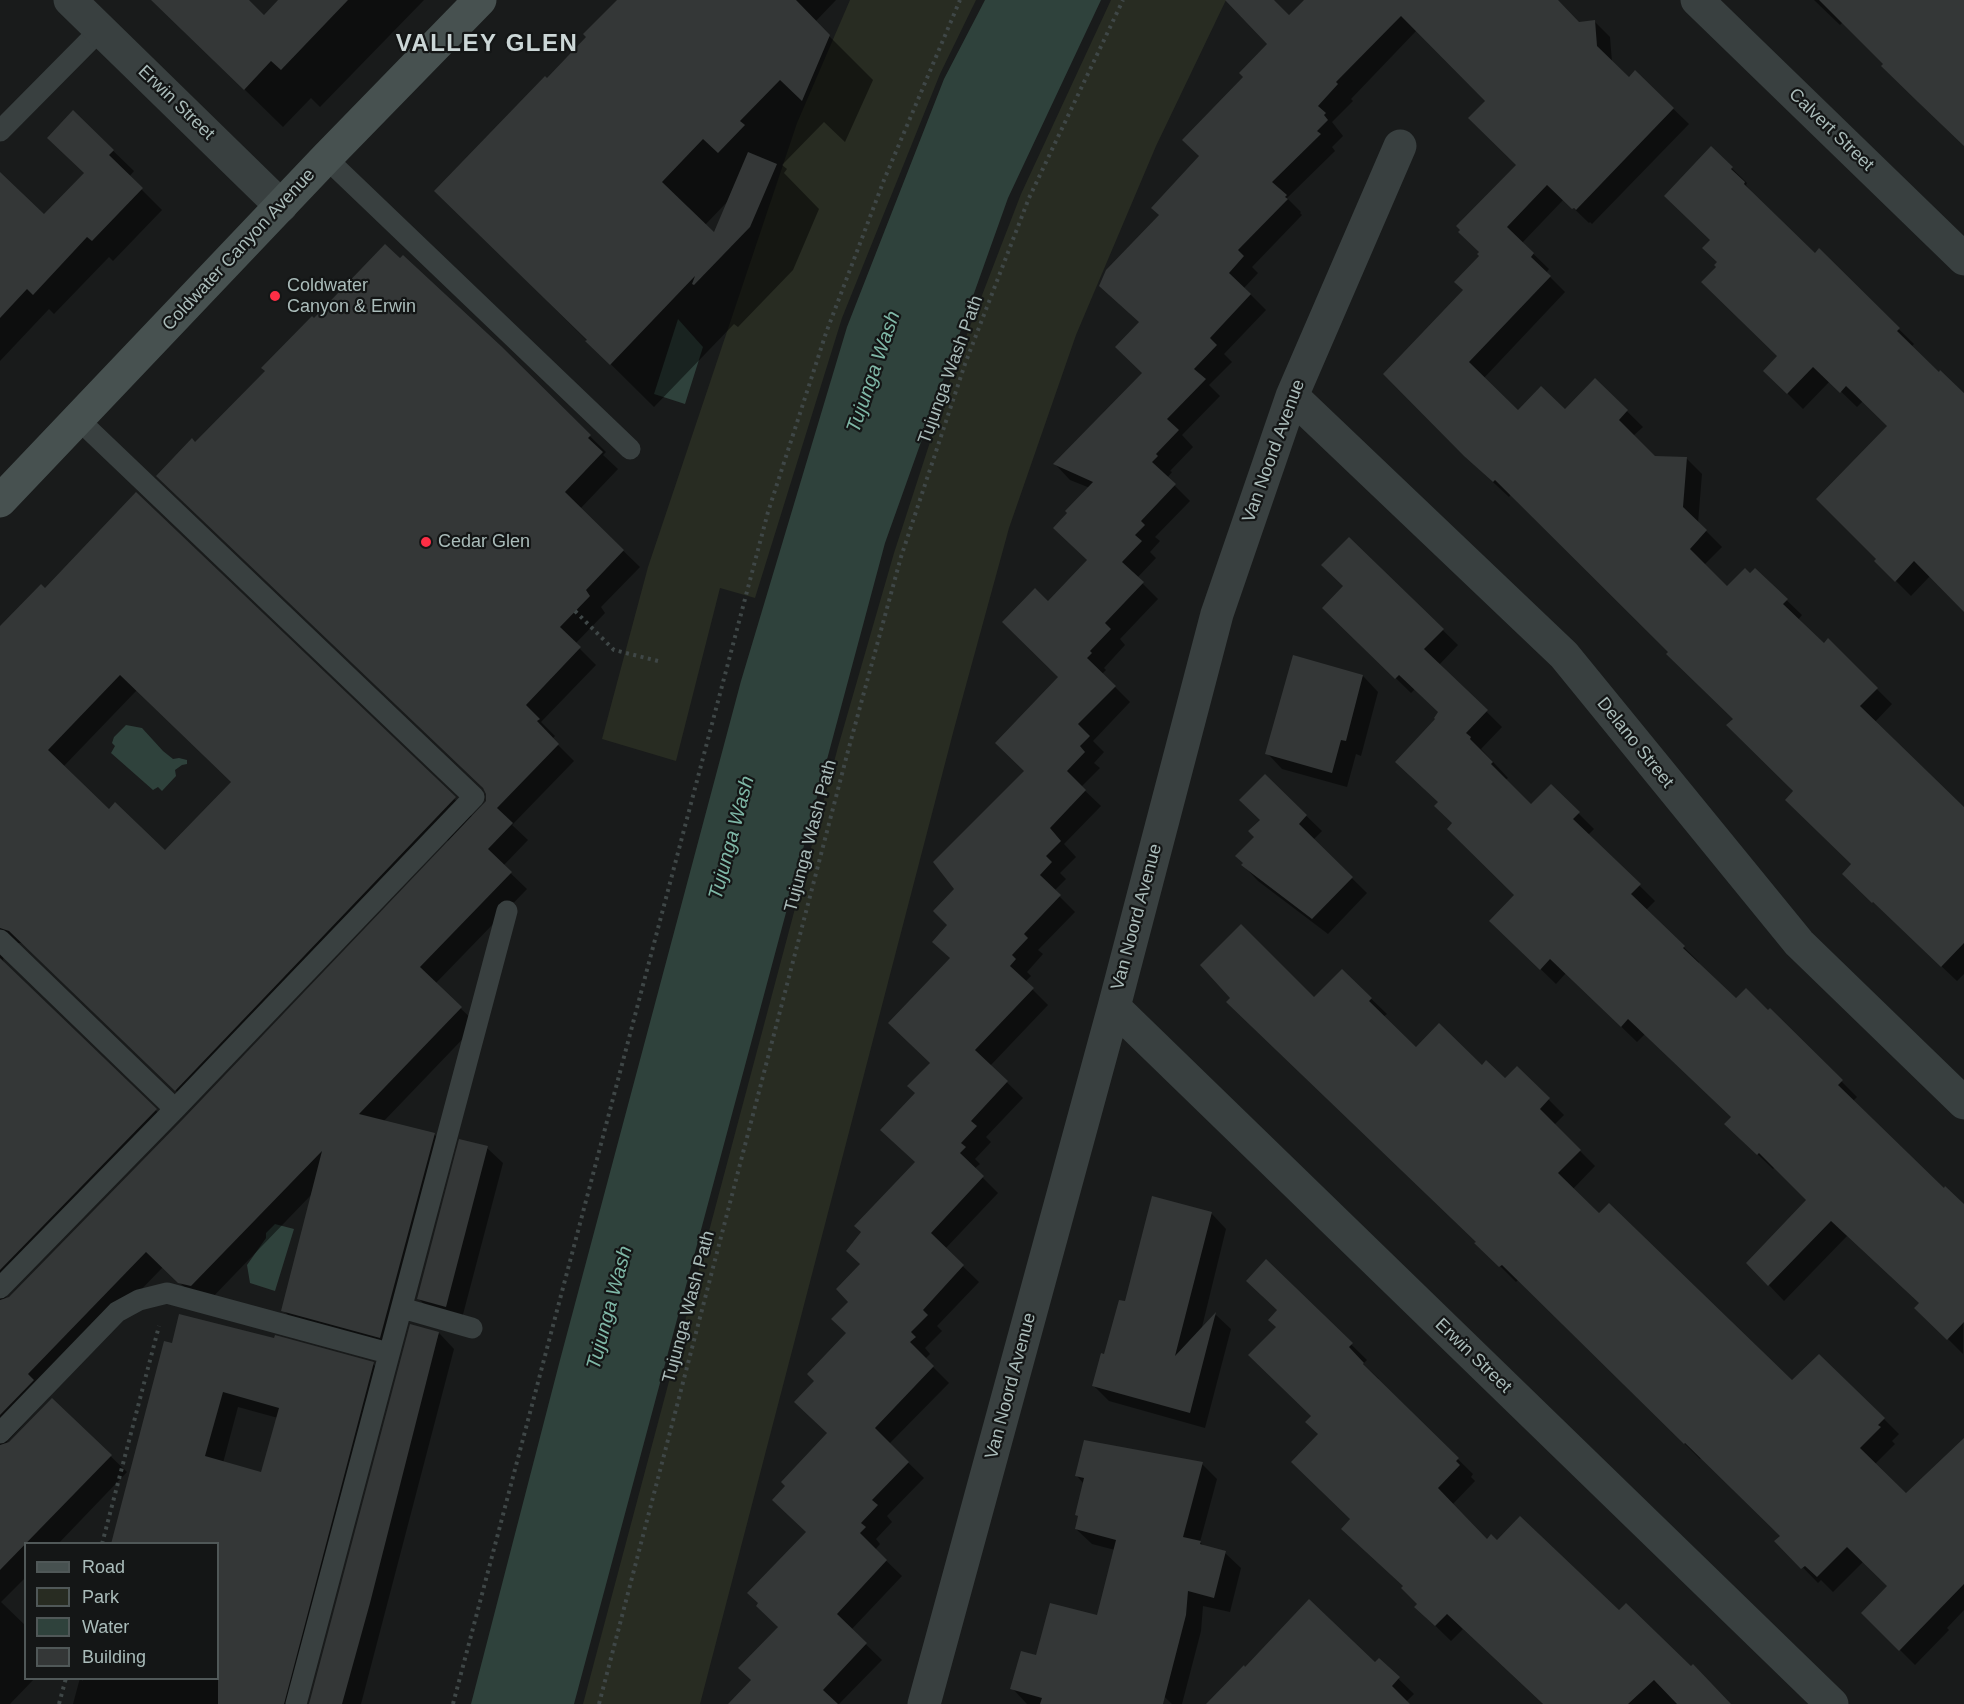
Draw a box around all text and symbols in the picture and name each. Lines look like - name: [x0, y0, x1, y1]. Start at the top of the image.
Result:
- district label: VALLEY GLEN: [396, 30, 578, 58]
- street label: Erwin Street: [133, 61, 219, 145]
- street label: Calvert Street: [1784, 84, 1878, 176]
- street label: Coldwater Canyon Avenue: [158, 164, 320, 336]
- place label: Coldwater Canyon & Erwin: [287, 275, 416, 318]
- marker: Coldwater Canyon & Erwin: [268, 289, 282, 303]
- street label: Tujunga Wash Path: [914, 293, 988, 447]
- water label: Tujunga Wash: [842, 308, 906, 436]
- street label: Van Noord Avenue: [1238, 377, 1310, 525]
- place label: Cedar Glen: [438, 531, 530, 553]
- marker: Cedar Glen: [419, 535, 433, 549]
- street label: Delano Street: [1592, 693, 1678, 793]
- street label: Tujunga Wash Path: [780, 757, 842, 915]
- water label: Tujunga Wash: [704, 774, 760, 902]
- street label: Van Noord Avenue: [1107, 842, 1167, 992]
- street label: Tujunga Wash Path: [658, 1228, 720, 1386]
- water label: Tujunga Wash: [582, 1244, 638, 1372]
- street label: Van Noord Avenue: [981, 1311, 1041, 1461]
- street label: Erwin Street: [1430, 1314, 1516, 1398]
- legend: [24, 1542, 219, 1680]
- text: Road: [82, 1557, 125, 1577]
- text: Park: [82, 1587, 119, 1607]
- text: Water: [82, 1617, 129, 1637]
- text: Building: [82, 1647, 146, 1667]

